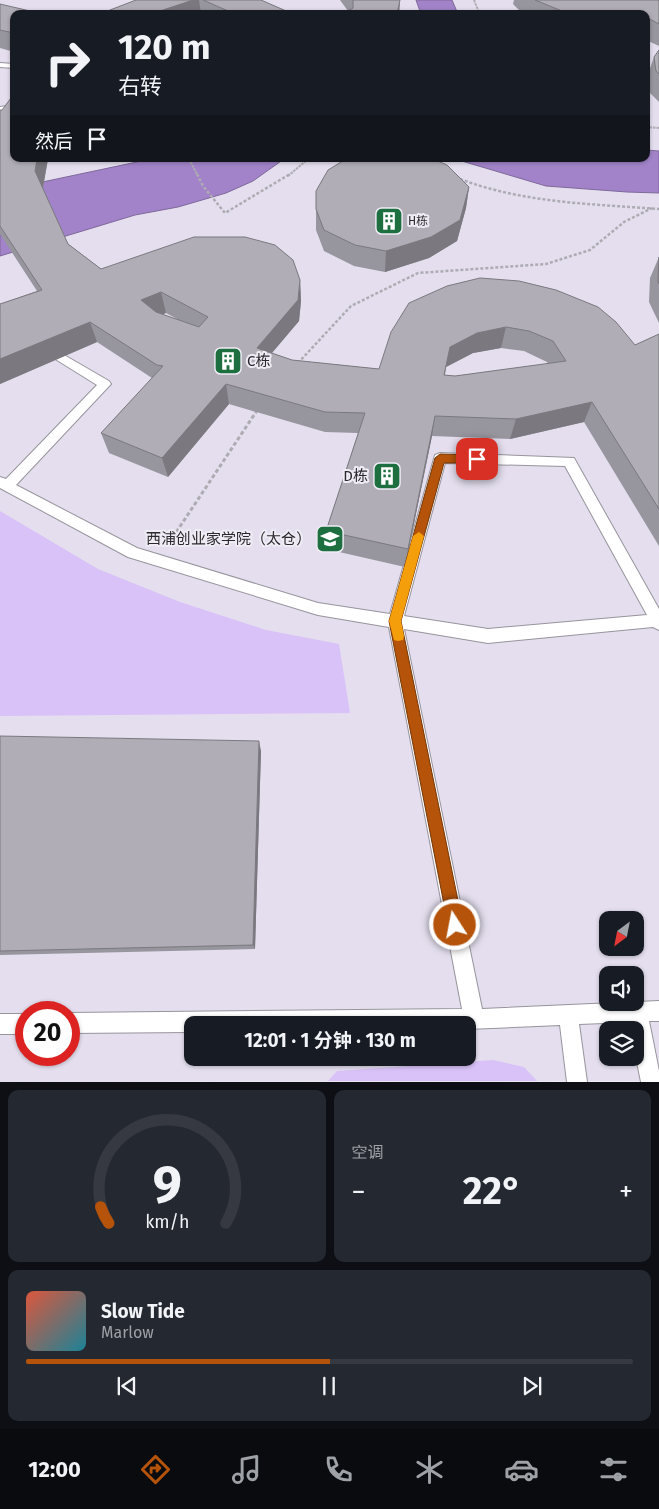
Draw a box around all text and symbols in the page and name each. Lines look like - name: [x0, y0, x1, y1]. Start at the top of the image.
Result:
- text: 120 m: [118, 26, 211, 68]
- icon: right: [35, 30, 100, 95]
- text: 右转: [118, 73, 162, 100]
- icon: arrive: [83, 125, 111, 153]
- text: 然后: [35, 130, 73, 153]
- building icon: H栋: [374, 206, 404, 236]
- place label: H栋: [408, 214, 428, 228]
- building icon: C栋: [213, 346, 243, 376]
- place label: C栋: [247, 352, 270, 370]
- pin: [456, 438, 498, 480]
- icon: arrive: [463, 445, 491, 473]
- building icon: D栋: [372, 461, 402, 491]
- place label: D栋: [343, 467, 368, 485]
- school or university icon: 西浦创业家学院（太仓）: [315, 524, 345, 554]
- place label: 西浦创业家学院（太仓）: [146, 530, 311, 548]
- position arrow: [428, 898, 480, 950]
- north arrow: [599, 911, 644, 956]
- map controls: [599, 911, 644, 1066]
- button: sound: [599, 966, 644, 1011]
- speed limit sign: 20: [15, 1001, 80, 1066]
- button: layers: [599, 1021, 644, 1066]
- text: 12:01 · 1 分钟 · 130 m: [244, 1029, 416, 1052]
- text: 空调: [352, 1143, 384, 1162]
- text: 9: [152, 1153, 181, 1216]
- text: 22°: [463, 1168, 522, 1214]
- text: −: [352, 1175, 366, 1208]
- text: +: [619, 1175, 633, 1208]
- text: km/h: [145, 1211, 189, 1233]
- text: Slow Tide: [101, 1300, 185, 1323]
- text: Marlow: [101, 1323, 154, 1342]
- icon: previous: [113, 1372, 141, 1400]
- icon: pause: [315, 1372, 343, 1400]
- icon: next: [518, 1372, 546, 1400]
- icon: directions: [138, 1452, 173, 1487]
- icon: music: [229, 1452, 264, 1487]
- icon: phone: [321, 1452, 356, 1487]
- icon: climate: [412, 1452, 447, 1487]
- icon: car: [504, 1452, 539, 1487]
- icon: filters: [596, 1452, 631, 1487]
- text: 12:00: [28, 1456, 81, 1483]

